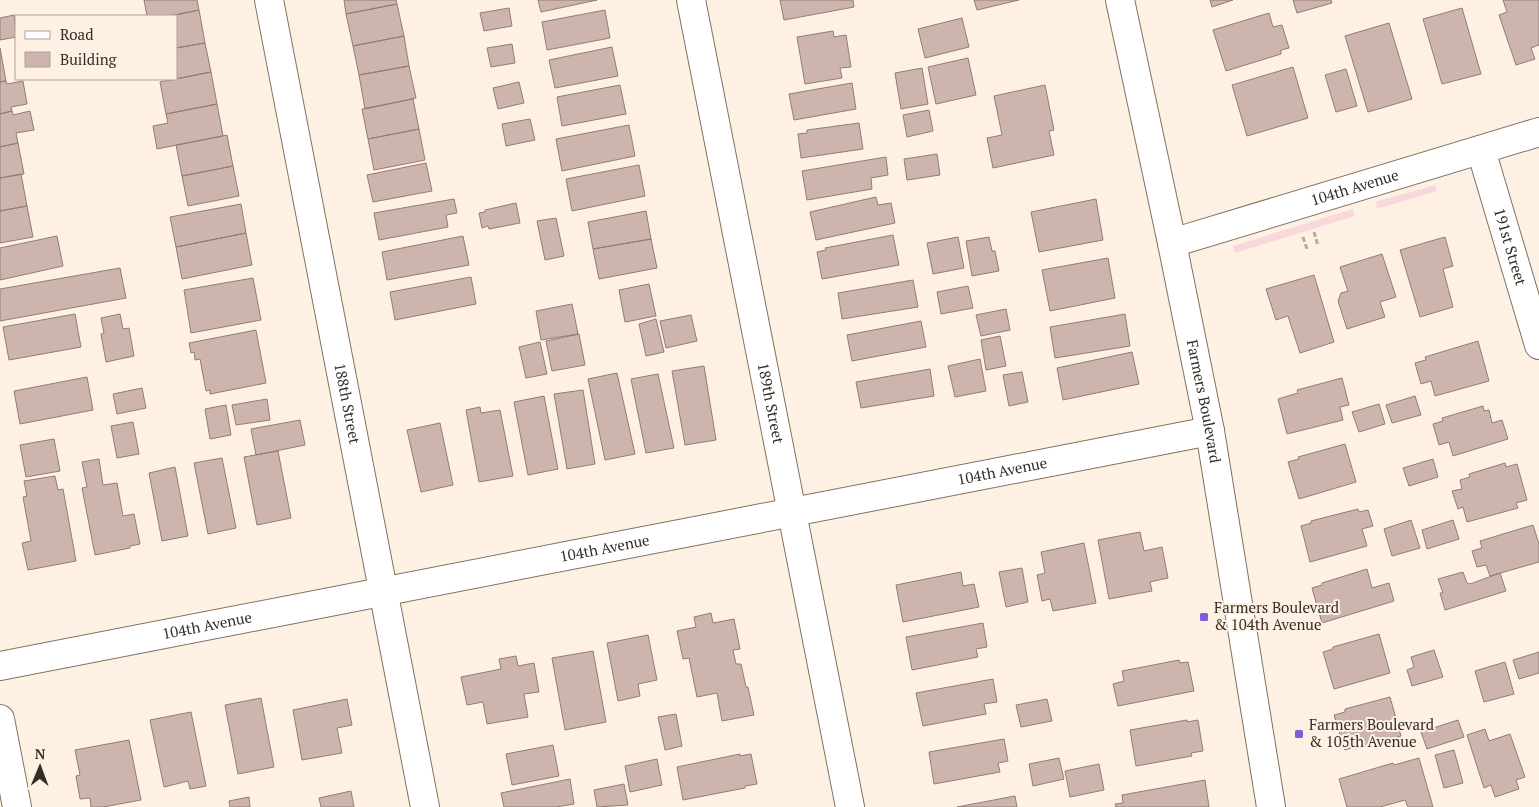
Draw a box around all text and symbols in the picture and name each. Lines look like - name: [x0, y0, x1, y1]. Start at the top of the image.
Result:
- legend: [15, 15, 178, 80]
- text: Road: [60, 24, 93, 44]
- text: Building: [60, 49, 118, 69]
- street label: 104th Avenue: [1308, 164, 1401, 209]
- street label: 191st Street: [1490, 205, 1532, 288]
- street label: Farmers Boulevard: [1183, 338, 1226, 464]
- street label: 188th Street: [330, 361, 366, 446]
- street label: 189th Street: [754, 361, 789, 446]
- street label: 104th Avenue: [956, 452, 1049, 489]
- street label: 104th Avenue: [558, 529, 651, 566]
- place label: Farmers Boulevard & 104th Avenue: [1214, 597, 1339, 634]
- street label: 104th Avenue: [160, 606, 253, 643]
- marker: Farmers Boulevard & 104th Avenue: [1198, 611, 1210, 623]
- place label: Farmers Boulevard & 105th Avenue: [1309, 714, 1434, 751]
- marker: Farmers Boulevard & 105th Avenue: [1293, 728, 1305, 740]
- north arrow: [15, 742, 65, 792]
- text: N: [35, 744, 46, 763]

